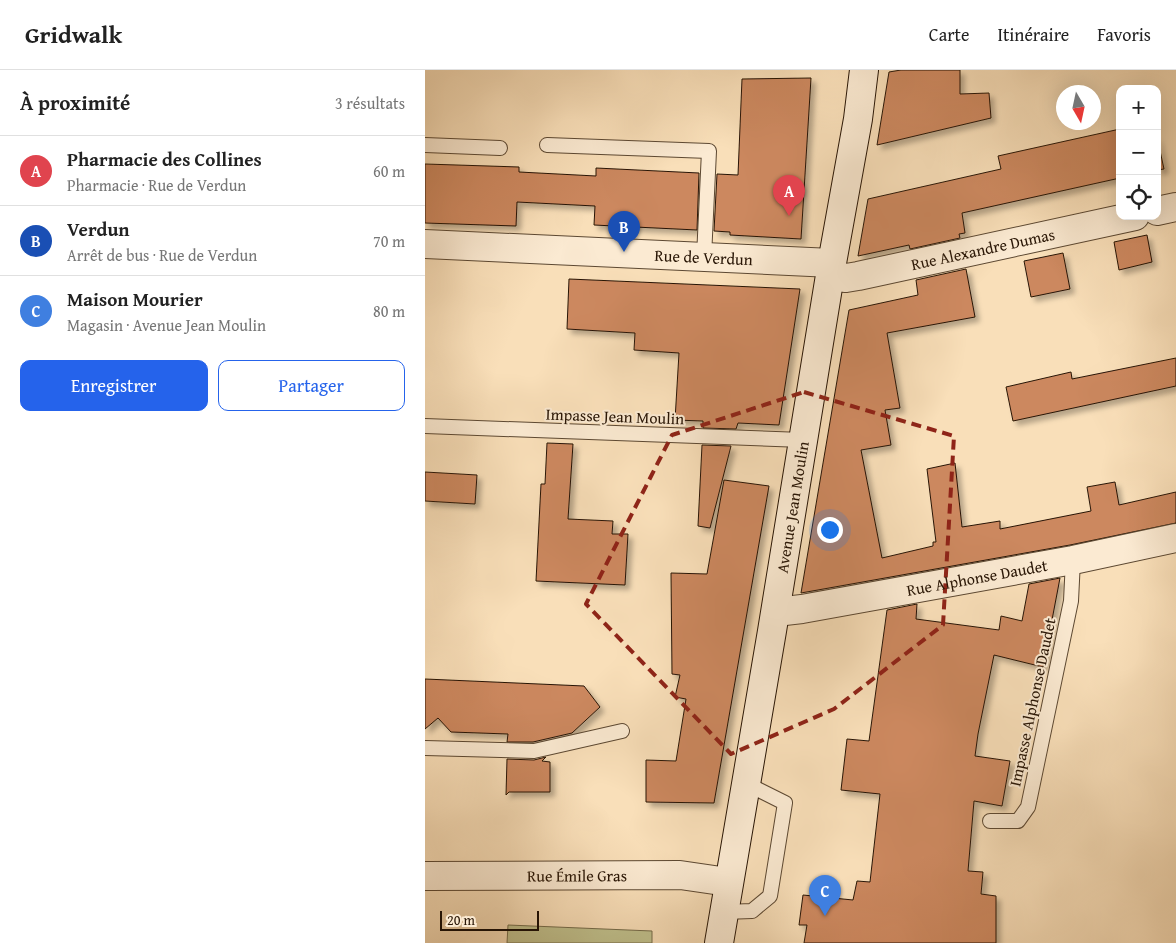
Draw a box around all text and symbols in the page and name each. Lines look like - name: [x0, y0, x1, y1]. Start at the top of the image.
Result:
- text: Gridwalk: [25, 17, 122, 52]
- text: Carte: [929, 21, 969, 48]
- text: Itinéraire: [997, 21, 1069, 48]
- text: Favoris: [1097, 21, 1151, 48]
- north arrow: [1056, 85, 1101, 130]
- map controls: [1116, 85, 1161, 220]
- button: +: [1116, 85, 1161, 130]
- text: À proximité: [20, 87, 130, 118]
- text: 3 résultats: [335, 91, 405, 115]
- button: −: [1116, 130, 1161, 175]
- text: Pharmacie des Collines: [67, 145, 262, 173]
- text: A: [31, 159, 41, 183]
- text: 60 m: [373, 159, 405, 183]
- text: Pharmacie · Rue de Verdun: [67, 173, 246, 197]
- pin: A: [773, 175, 805, 216]
- button: locate: [1116, 175, 1161, 220]
- pin: B: [608, 211, 640, 252]
- text: Verdun: [67, 215, 130, 243]
- street label: Rue Alexandre Dumas: [909, 222, 1057, 276]
- text: B: [31, 229, 41, 253]
- text: 70 m: [373, 229, 405, 253]
- text: Arrêt de bus · Rue de Verdun: [67, 243, 257, 267]
- street label: Rue de Verdun: [654, 243, 753, 271]
- text: Maison Mourier: [67, 285, 203, 313]
- text: C: [31, 299, 41, 323]
- text: 80 m: [373, 299, 405, 323]
- text: Magasin · Avenue Jean Moulin: [67, 313, 266, 337]
- button: Enregistrer: [20, 360, 208, 411]
- button: Partager: [218, 360, 405, 411]
- street label: Impasse Jean Moulin: [545, 402, 685, 430]
- street label: Avenue Jean Moulin: [770, 439, 815, 575]
- your location: [817, 517, 843, 543]
- street label: Rue Alphonse Daudet: [905, 553, 1050, 602]
- street label: Impasse Alphonse Daudet: [1002, 615, 1062, 789]
- street label: Rue Émile Gras: [527, 863, 627, 888]
- pin: C: [809, 875, 841, 916]
- scale bar: [440, 908, 539, 931]
- text: 20 m: [447, 910, 475, 930]

